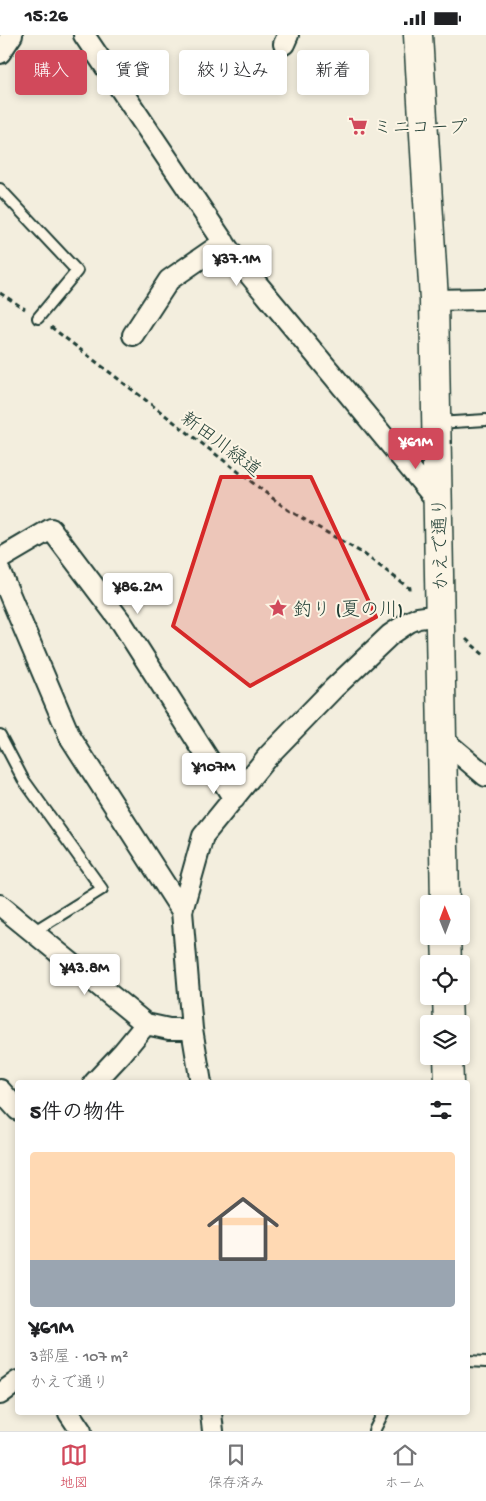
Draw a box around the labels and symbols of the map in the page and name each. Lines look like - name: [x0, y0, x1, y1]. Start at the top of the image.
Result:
- supermarket icon: ミニコープ: [347, 115, 369, 137]
- place label: ミニコープ: [373, 118, 467, 141]
- pin: ¥37.1M: [196, 245, 278, 287]
- street label: 新田川緑道: [175, 407, 265, 484]
- pin: ¥61M: [386, 427, 446, 470]
- street label: かえで通り: [430, 497, 455, 591]
- pin: ¥86.2M: [97, 573, 179, 615]
- place icon: 釣り (夏の川): [267, 597, 289, 619]
- place label: 釣り (夏の川): [293, 599, 403, 623]
- pin: ¥107M: [179, 753, 249, 795]
- north arrow: [420, 895, 470, 945]
- pin: ¥43.8M: [44, 953, 126, 996]

